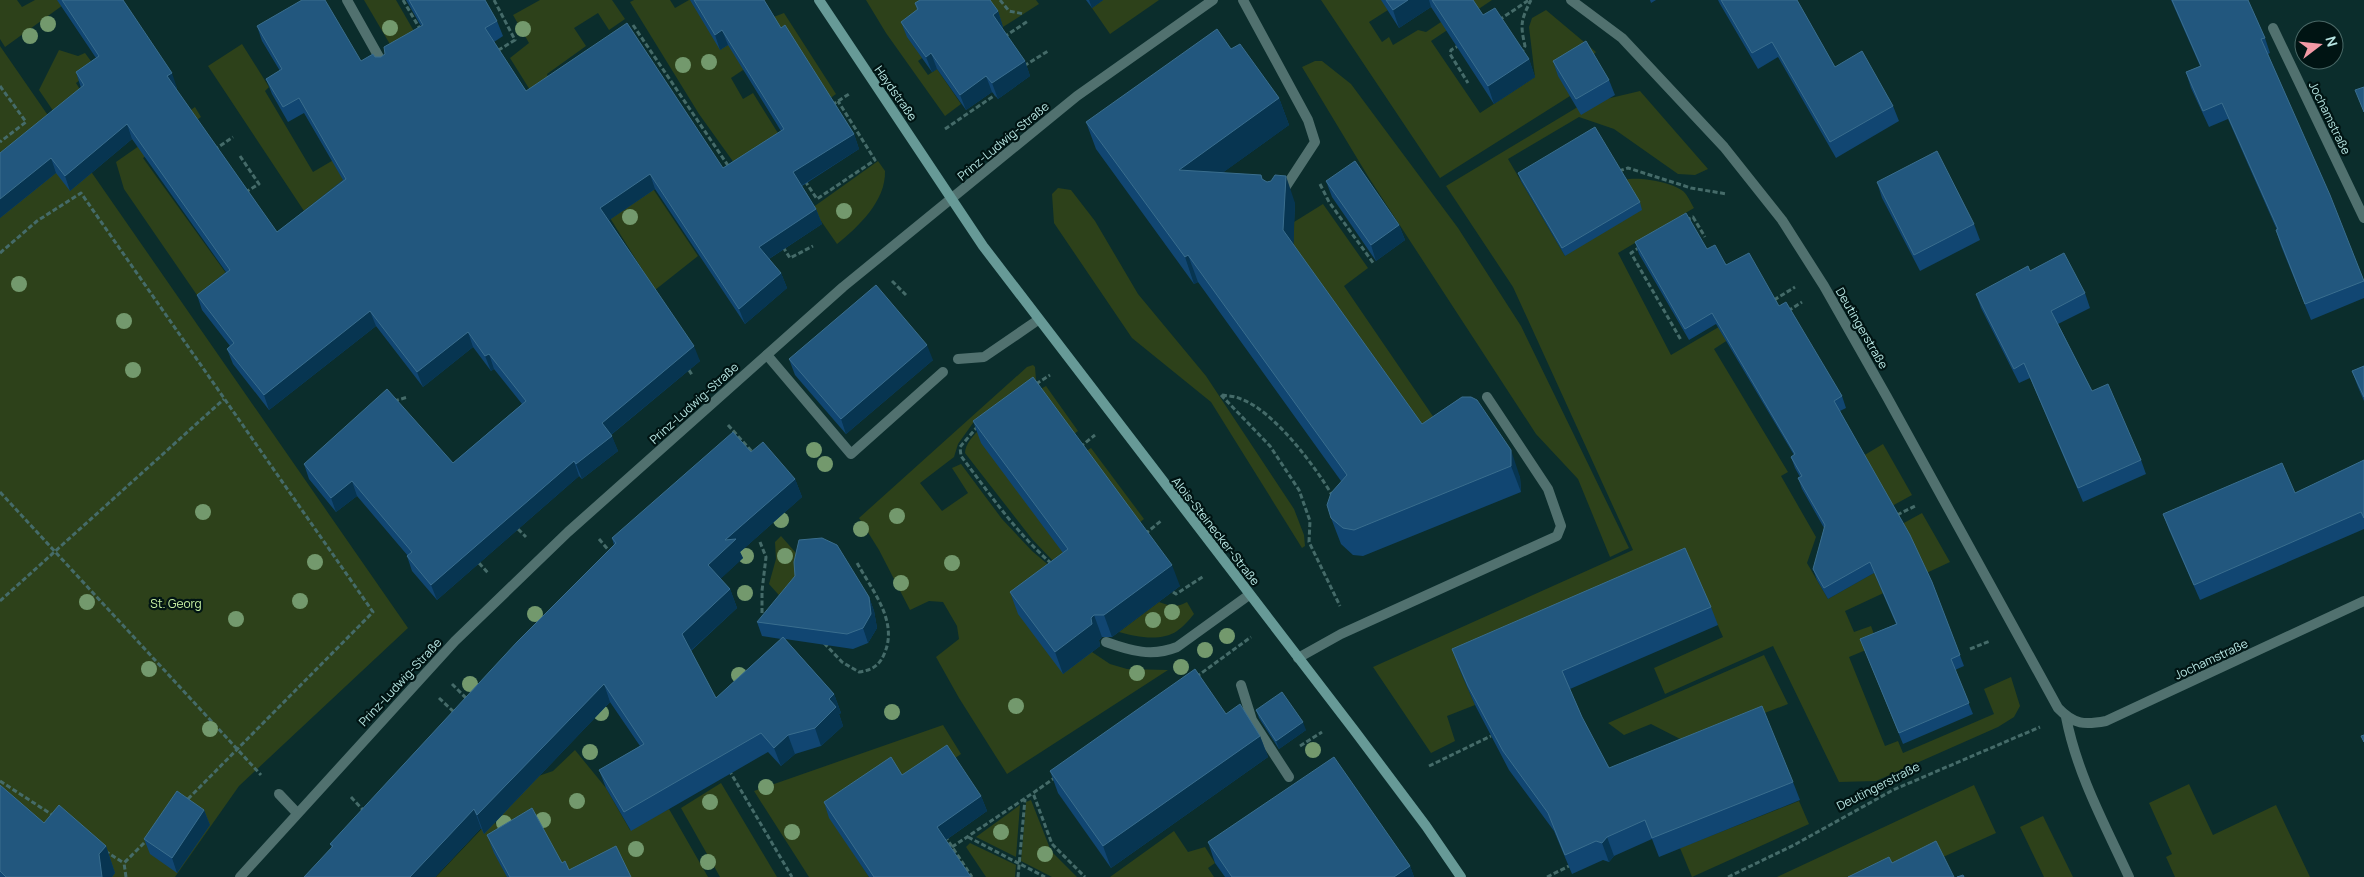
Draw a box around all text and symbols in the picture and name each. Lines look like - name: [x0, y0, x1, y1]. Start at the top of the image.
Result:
- north arrow: [2294, 20, 2344, 70]
- text: N: [2321, 34, 2342, 49]
- street label: Haydstraße: [871, 62, 921, 124]
- street label: Jochamstraße: [2305, 79, 2355, 157]
- street label: Prinz-Ludwig-Straße: [954, 98, 1052, 184]
- street label: Deutingerstraße: [1832, 284, 1892, 372]
- street label: Prinz-Ludwig-Straße: [646, 358, 742, 448]
- street label: Alois-Steinecker-Straße: [1168, 473, 1264, 589]
- park label: St. Georg: [150, 595, 202, 612]
- street label: Prinz-Ludwig-Straße: [355, 634, 445, 730]
- street label: Jochamstraße: [2171, 635, 2251, 683]
- street label: Deutingerstraße: [1834, 758, 1922, 814]

